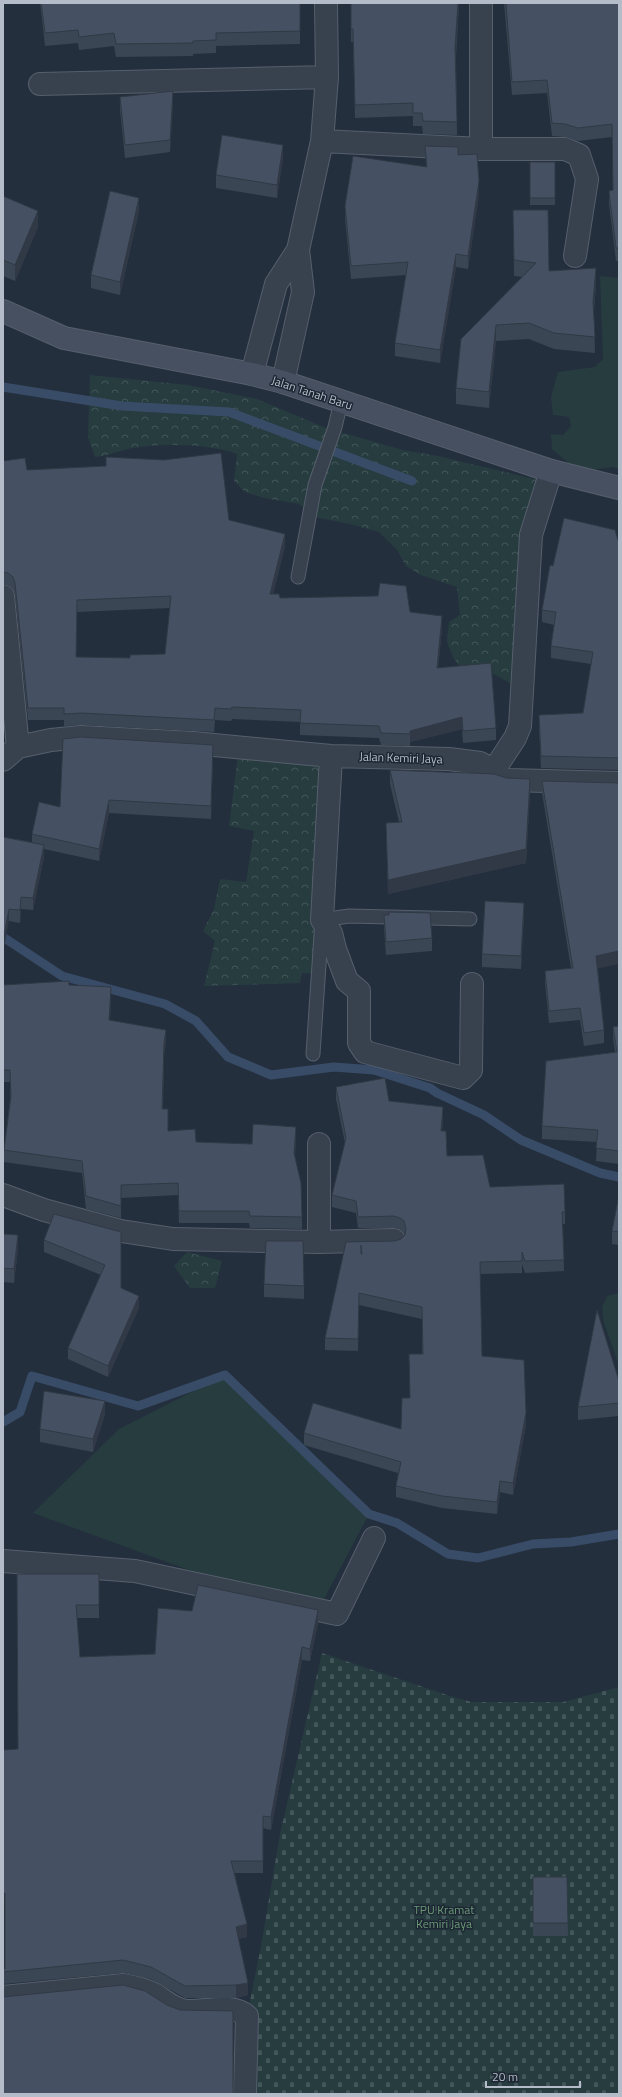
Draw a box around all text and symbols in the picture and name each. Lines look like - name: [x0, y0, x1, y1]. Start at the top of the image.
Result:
- street label: Jalan Tanah Baru: [269, 370, 355, 415]
- street label: Jalan Kemiri Jaya: [359, 747, 443, 768]
- park label: TPU Kramat Kemiri Jaya: [413, 1900, 475, 1933]
- scale bar: [486, 2063, 580, 2089]
- text: 20 m: [492, 2067, 518, 2086]

